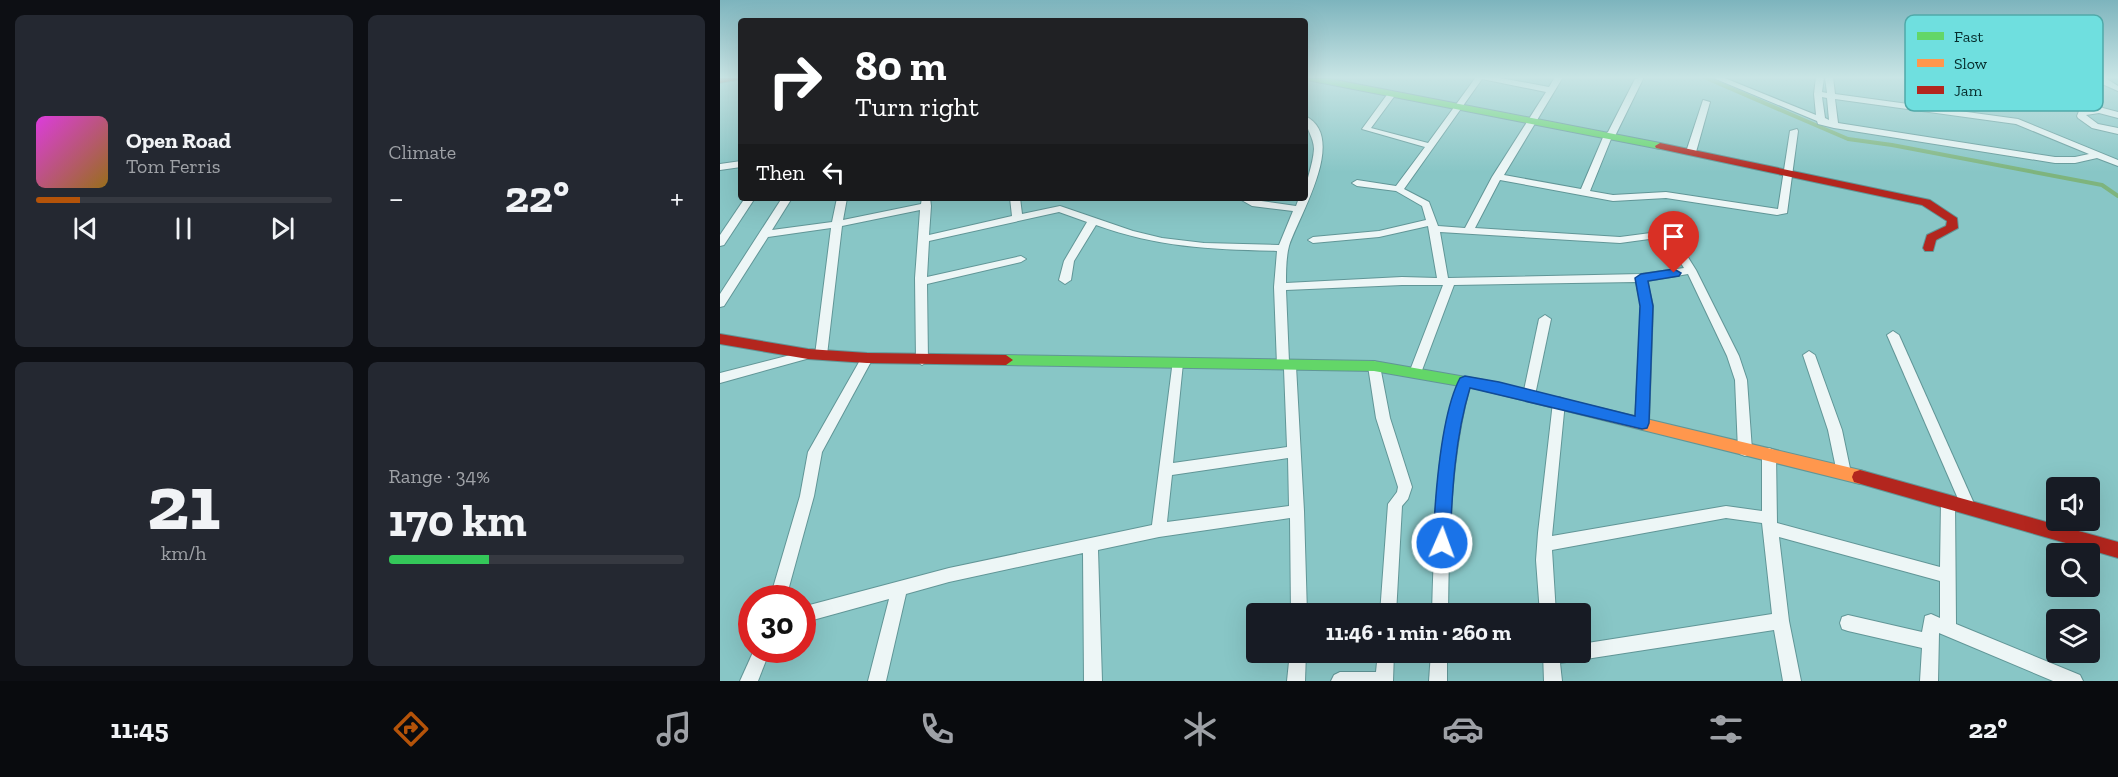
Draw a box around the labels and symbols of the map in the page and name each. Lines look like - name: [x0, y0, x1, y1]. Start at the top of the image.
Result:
- legend: [1905, 15, 2103, 111]
- text: Fast: [1954, 27, 1983, 46]
- text: Slow: [1954, 54, 1988, 73]
- text: Jam: [1954, 81, 1983, 100]
- pin: [1648, 211, 1699, 273]
- position arrow: [1410, 511, 1474, 575]
- speed limit sign: 30: [738, 585, 816, 663]

